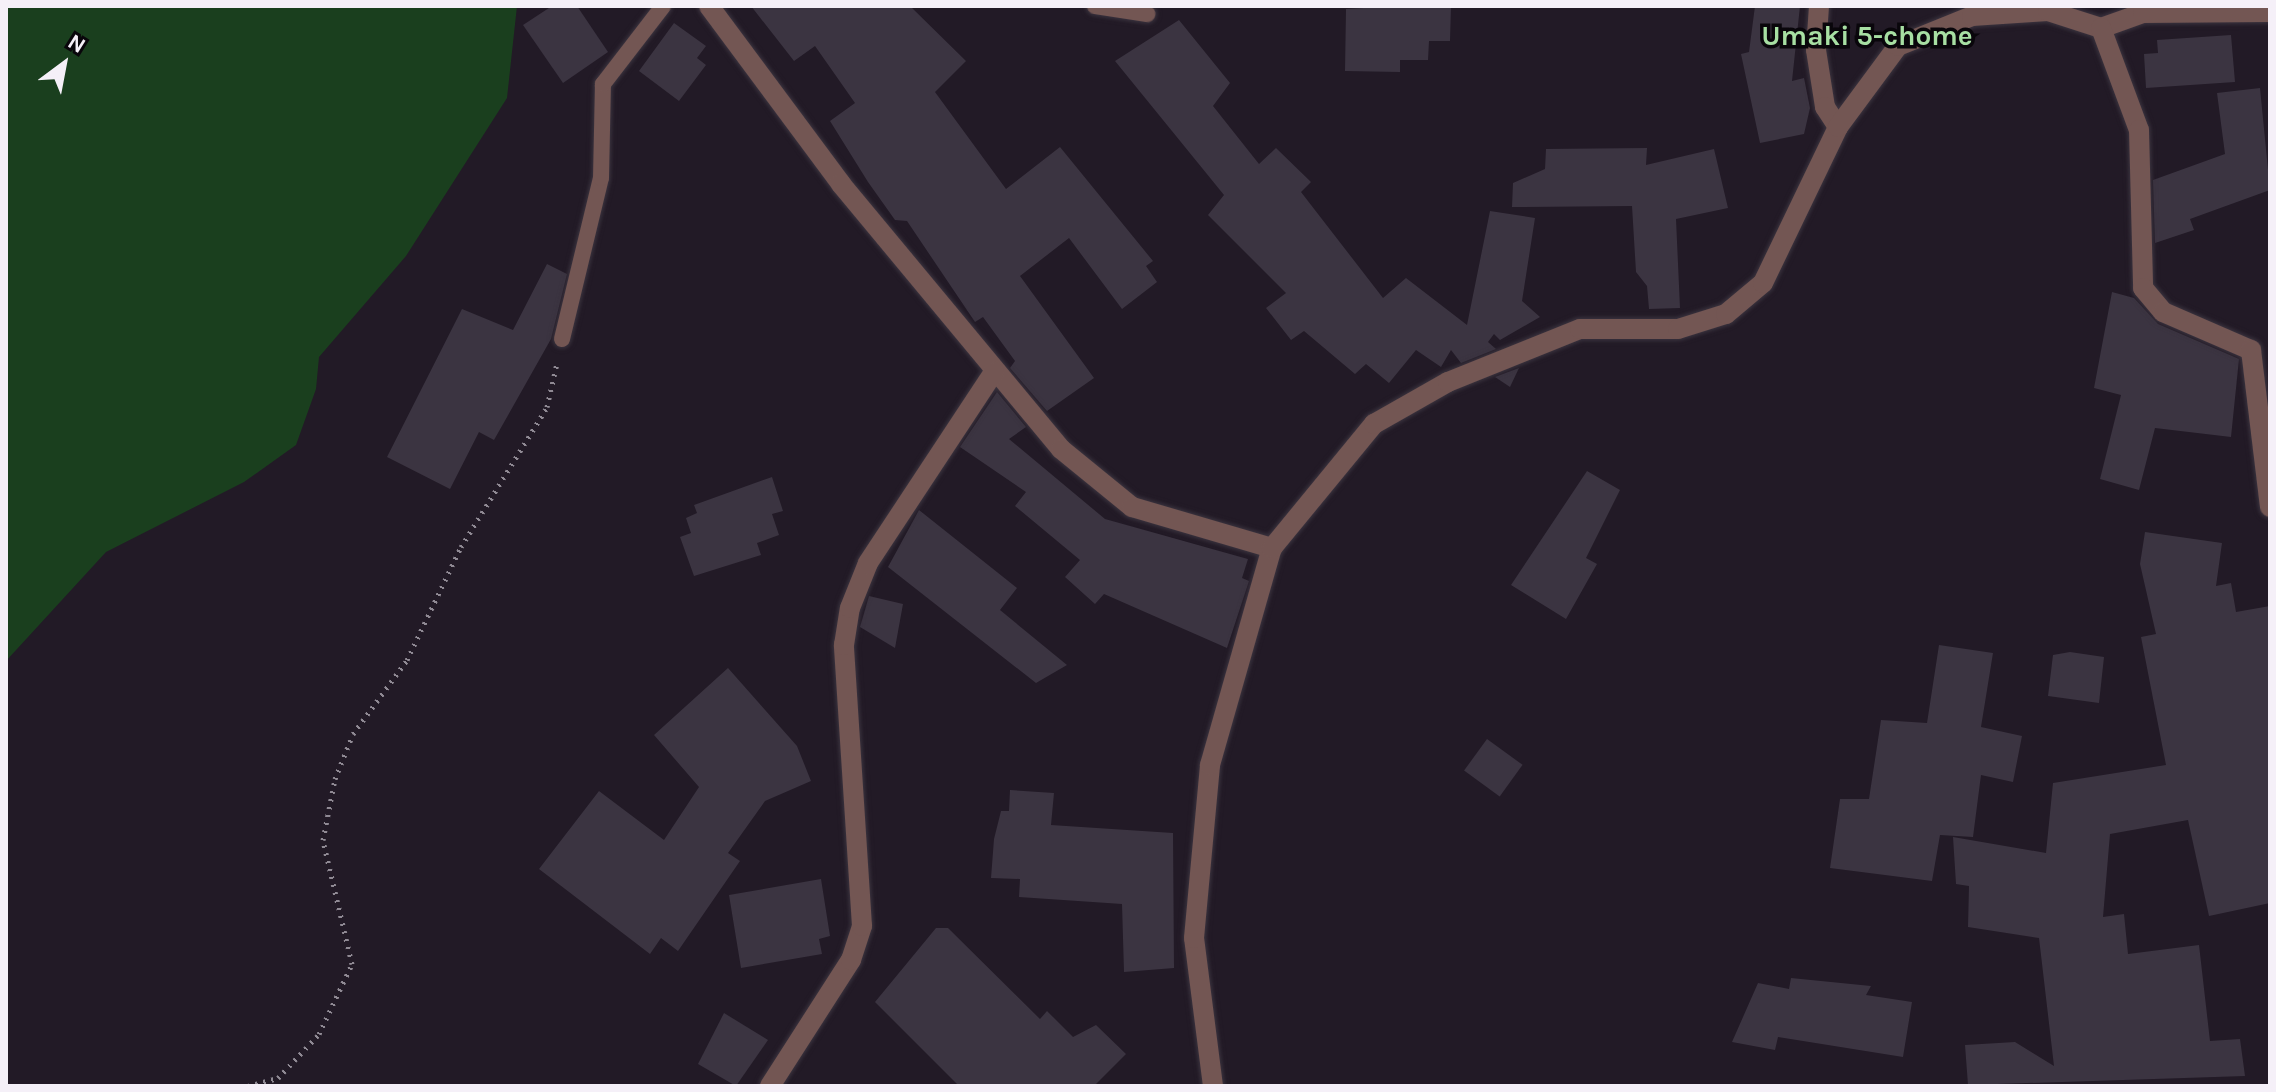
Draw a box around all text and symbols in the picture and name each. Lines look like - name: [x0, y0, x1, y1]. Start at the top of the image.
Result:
- district label: Umaki 5-chome: [1761, 19, 1973, 53]
- north arrow: [24, 24, 104, 104]
- text: N: [63, 28, 90, 59]

